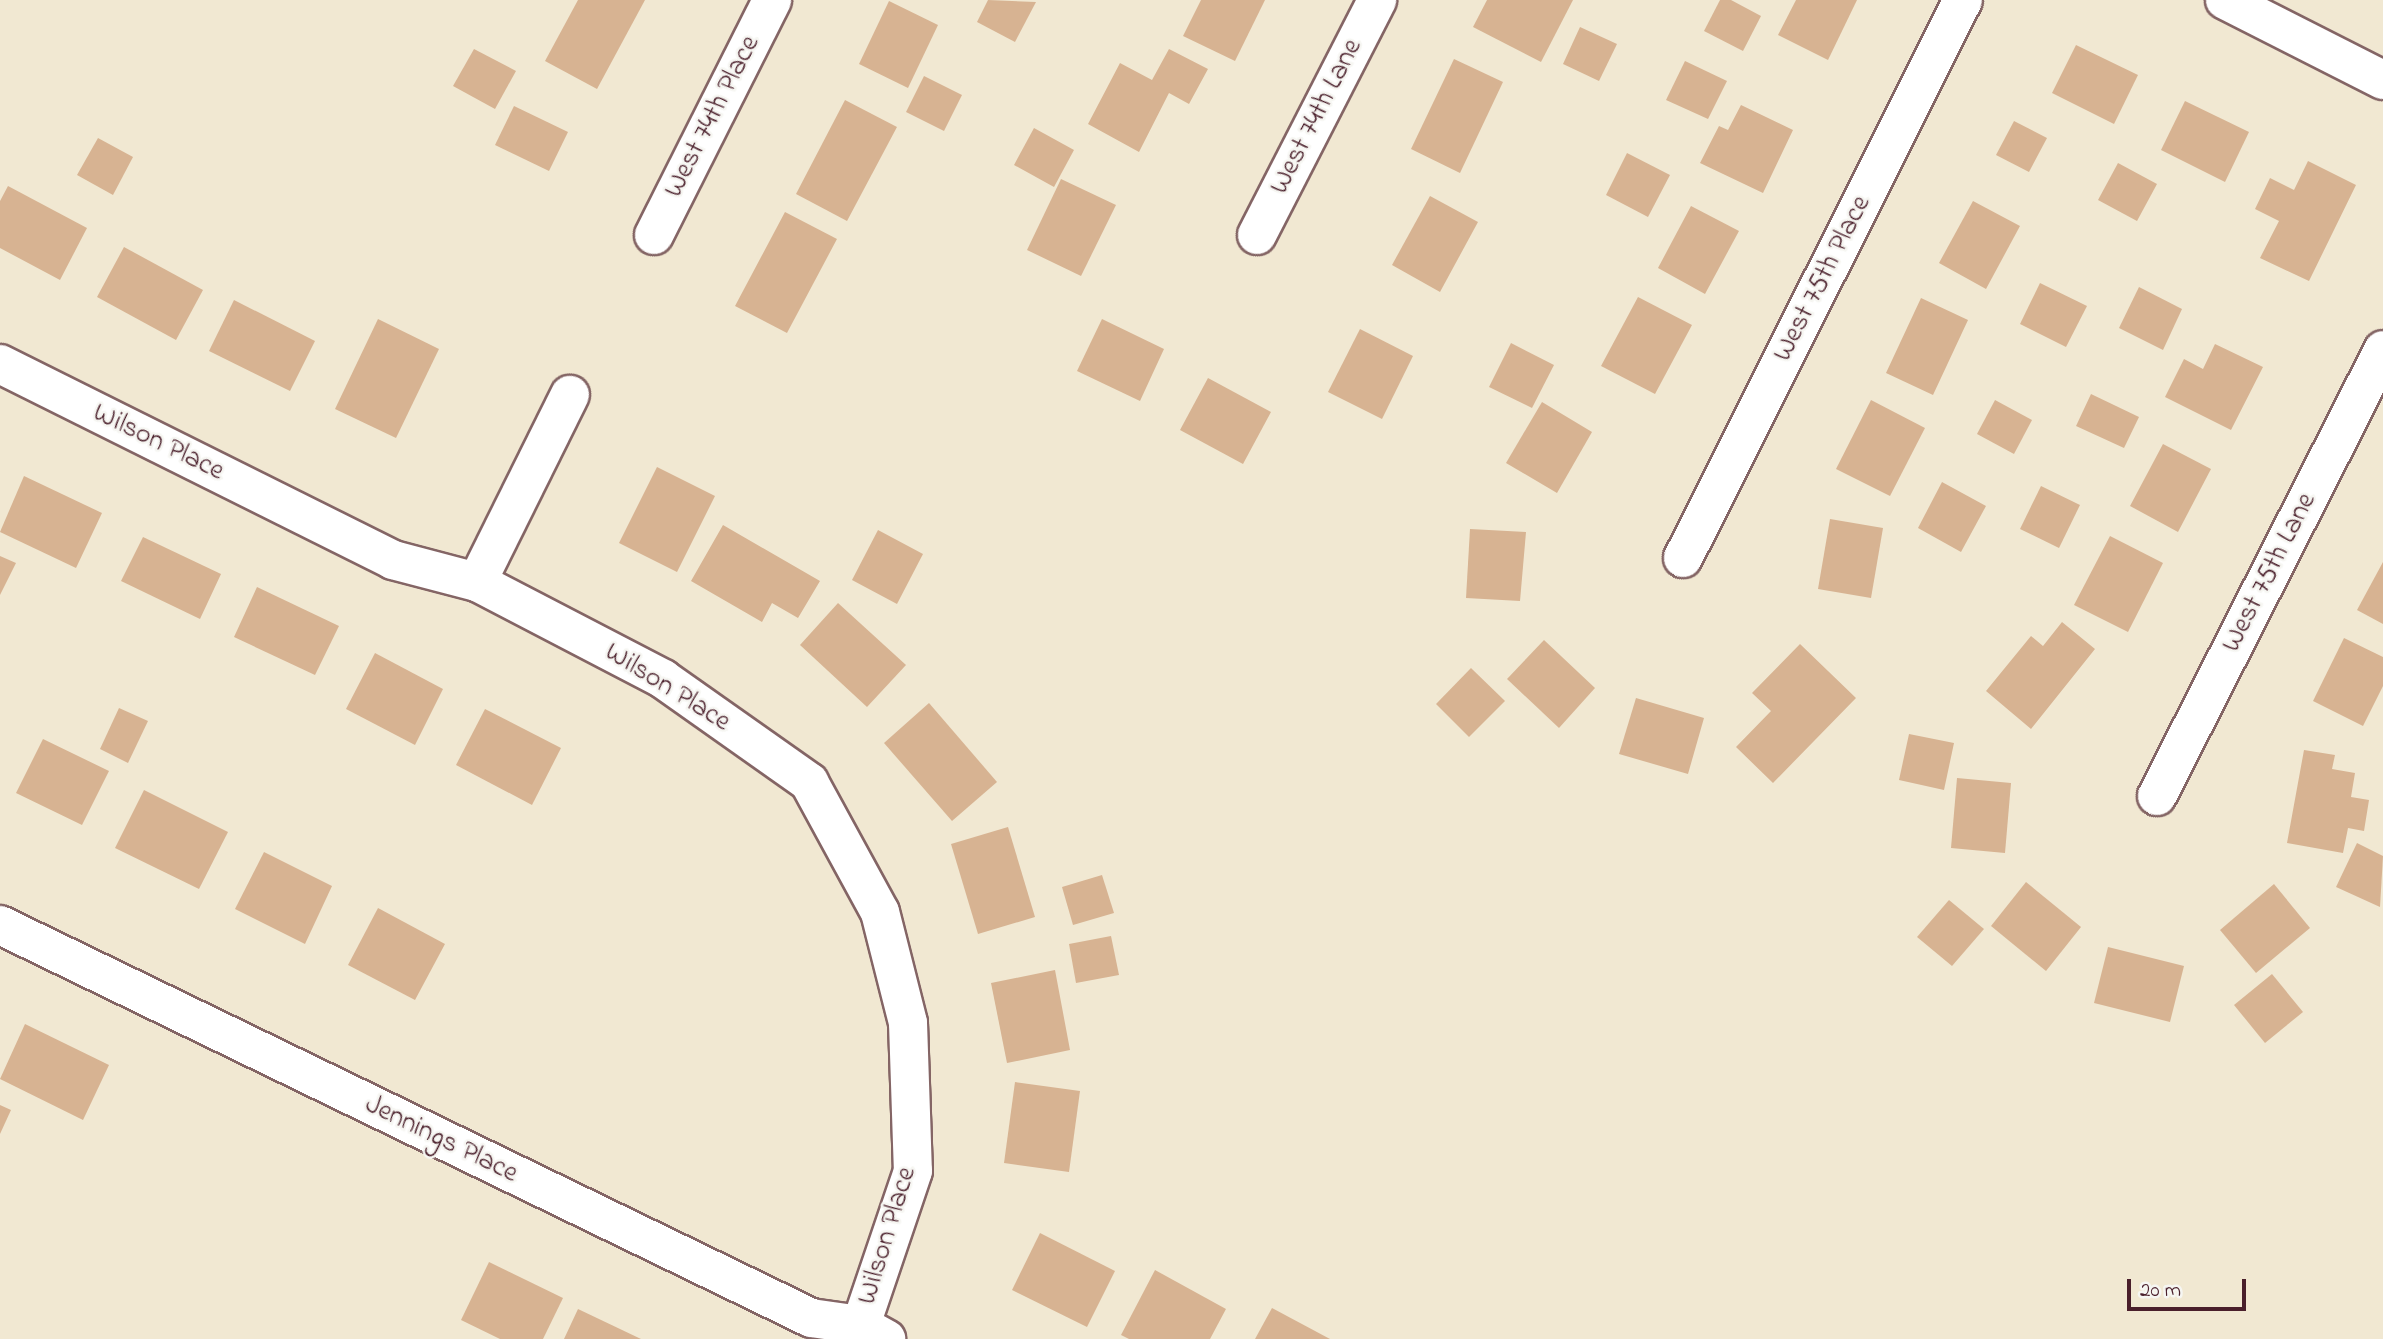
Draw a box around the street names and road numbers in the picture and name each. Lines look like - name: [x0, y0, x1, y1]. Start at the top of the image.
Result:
- street label: West 74th Place: [658, 31, 768, 203]
- street label: West 74th Lane: [1264, 34, 1370, 200]
- street label: West 75th Place: [1767, 191, 1879, 367]
- street label: Wilson Place: [87, 397, 229, 489]
- street label: West 75th Lane: [2216, 488, 2324, 658]
- street label: Wilson Place: [598, 636, 736, 740]
- street label: Jennings Place: [359, 1089, 523, 1191]
- street label: Wilson Place: [851, 1163, 925, 1309]

